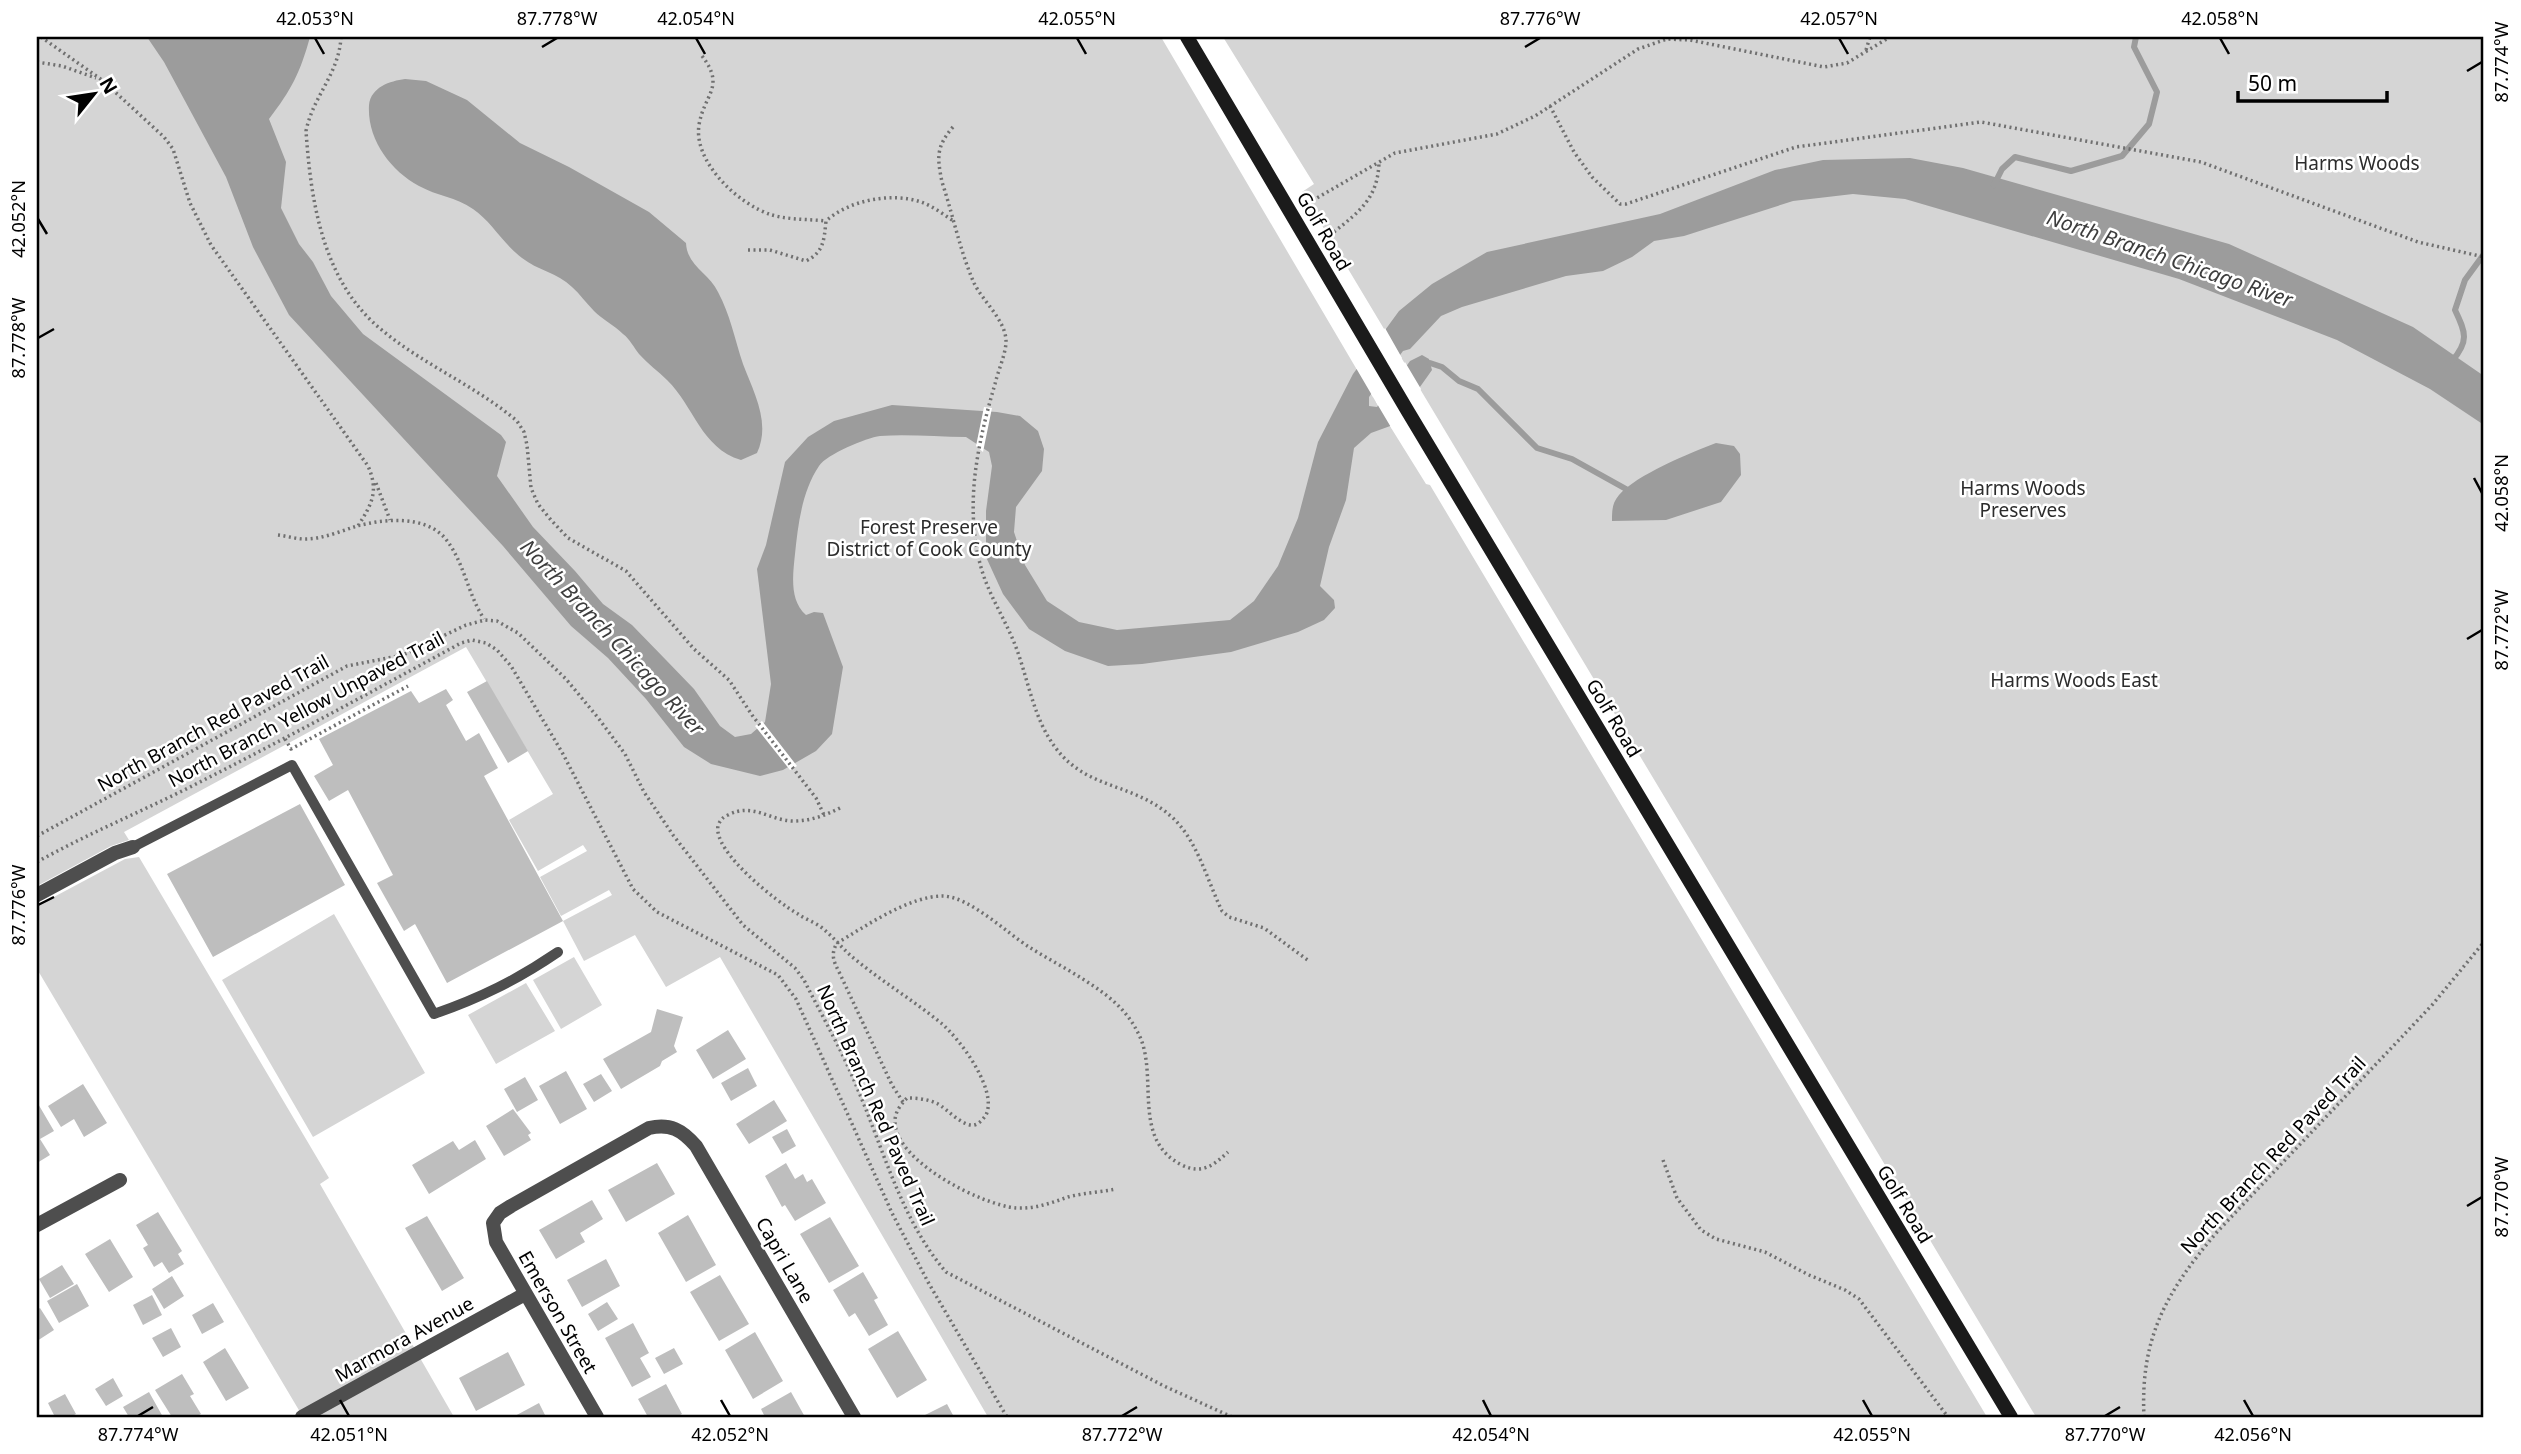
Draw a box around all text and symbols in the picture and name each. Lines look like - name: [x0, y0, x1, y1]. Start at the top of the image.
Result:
- text: 42.053°N: [276, 6, 354, 30]
- text: 87.778°W: [517, 6, 598, 30]
- text: 42.054°N: [657, 6, 735, 30]
- text: 42.055°N: [1038, 6, 1116, 30]
- text: 87.776°W: [1500, 6, 1581, 30]
- text: 42.057°N: [1800, 6, 1878, 30]
- text: 42.058°N: [2181, 6, 2259, 30]
- text: 87.774°W: [2489, 21, 2513, 102]
- north arrow: [60, 60, 130, 130]
- scale bar: [2238, 60, 2386, 104]
- text: 50 m: [2248, 69, 2297, 97]
- text: N: [94, 72, 124, 99]
- park label: Harms Woods: [2294, 150, 2420, 176]
- text: 42.052°N: [6, 180, 30, 258]
- street label: Golf Road: [1291, 187, 1357, 275]
- water label: North Branch Chicago River: [2043, 203, 2298, 314]
- text: 87.778°W: [6, 297, 30, 378]
- text: 42.058°N: [2489, 454, 2513, 532]
- park label: Harms Woods Preserves: [1960, 475, 2086, 523]
- park label: Forest Preserve District of Cook County: [827, 514, 1032, 562]
- water label: North Branch Chicago River: [515, 533, 712, 742]
- text: 87.772°W: [2489, 589, 2513, 670]
- street label: North Branch Yellow Unpaved Trail: [163, 625, 449, 793]
- street label: North Branch Red Paved Trail: [92, 648, 334, 798]
- park label: Harms Woods East: [1990, 667, 2158, 693]
- street label: Golf Road: [1580, 674, 1648, 762]
- text: 87.776°W: [6, 864, 30, 945]
- street label: North Branch Red Paved Trail: [811, 980, 941, 1230]
- street label: North Branch Red Paved Trail: [2174, 1051, 2372, 1259]
- text: 87.770°W: [2489, 1156, 2513, 1237]
- street label: Golf Road: [1871, 1160, 1939, 1248]
- street label: Capri Lane: [750, 1212, 820, 1308]
- street label: Emerson Street: [512, 1246, 604, 1378]
- street label: Marmora Avenue: [330, 1290, 478, 1388]
- text: 87.774°W: [98, 1422, 179, 1446]
- text: 42.051°N: [310, 1422, 388, 1446]
- text: 42.052°N: [691, 1422, 769, 1446]
- text: 87.772°W: [1082, 1422, 1163, 1446]
- text: 42.054°N: [1452, 1422, 1530, 1446]
- text: 42.055°N: [1833, 1422, 1911, 1446]
- text: 87.770°W: [2065, 1422, 2146, 1446]
- text: 42.056°N: [2214, 1422, 2292, 1446]

